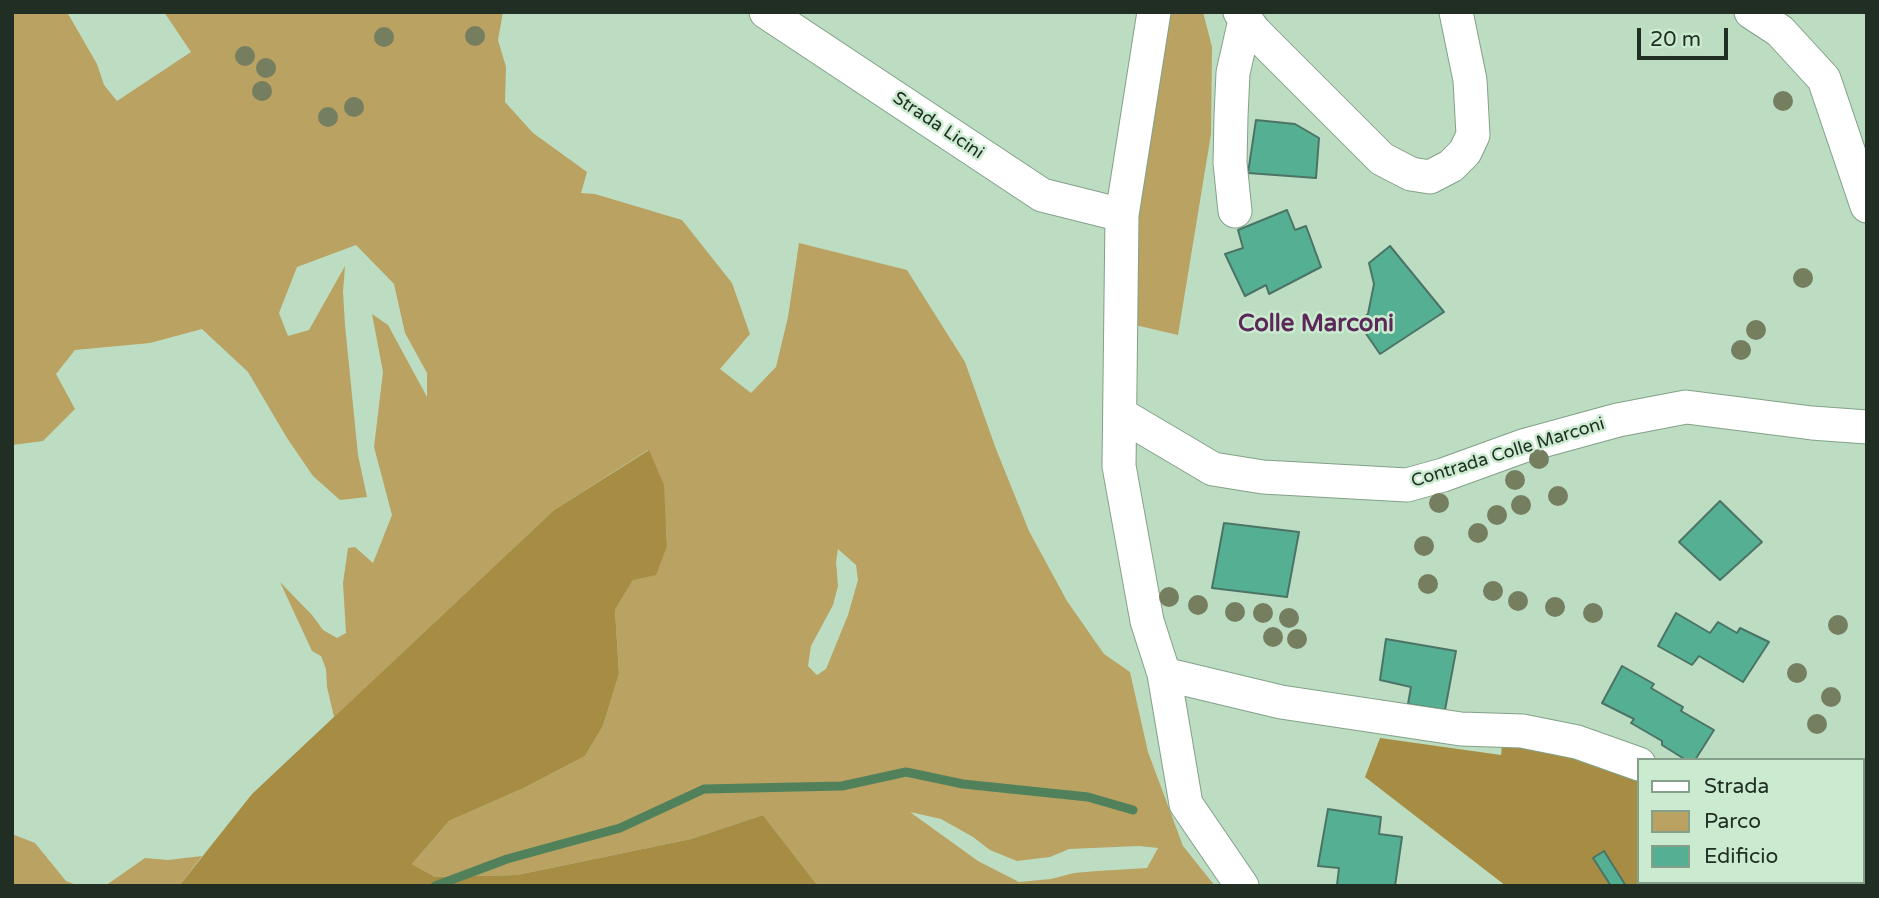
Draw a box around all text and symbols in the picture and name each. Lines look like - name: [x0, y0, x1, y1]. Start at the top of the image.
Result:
- scale bar: [1641, 14, 1732, 58]
- text: 20 m: [1650, 27, 1701, 52]
- street label: Strada Licini: [888, 88, 988, 164]
- district label: Colle Marconi: [1238, 311, 1394, 339]
- street label: Contrada Colle Marconi: [1409, 413, 1607, 493]
- legend: [1638, 758, 1865, 884]
- text: Strada: [1704, 774, 1769, 799]
- text: Parco: [1704, 809, 1761, 834]
- text: Edificio: [1704, 844, 1778, 869]

